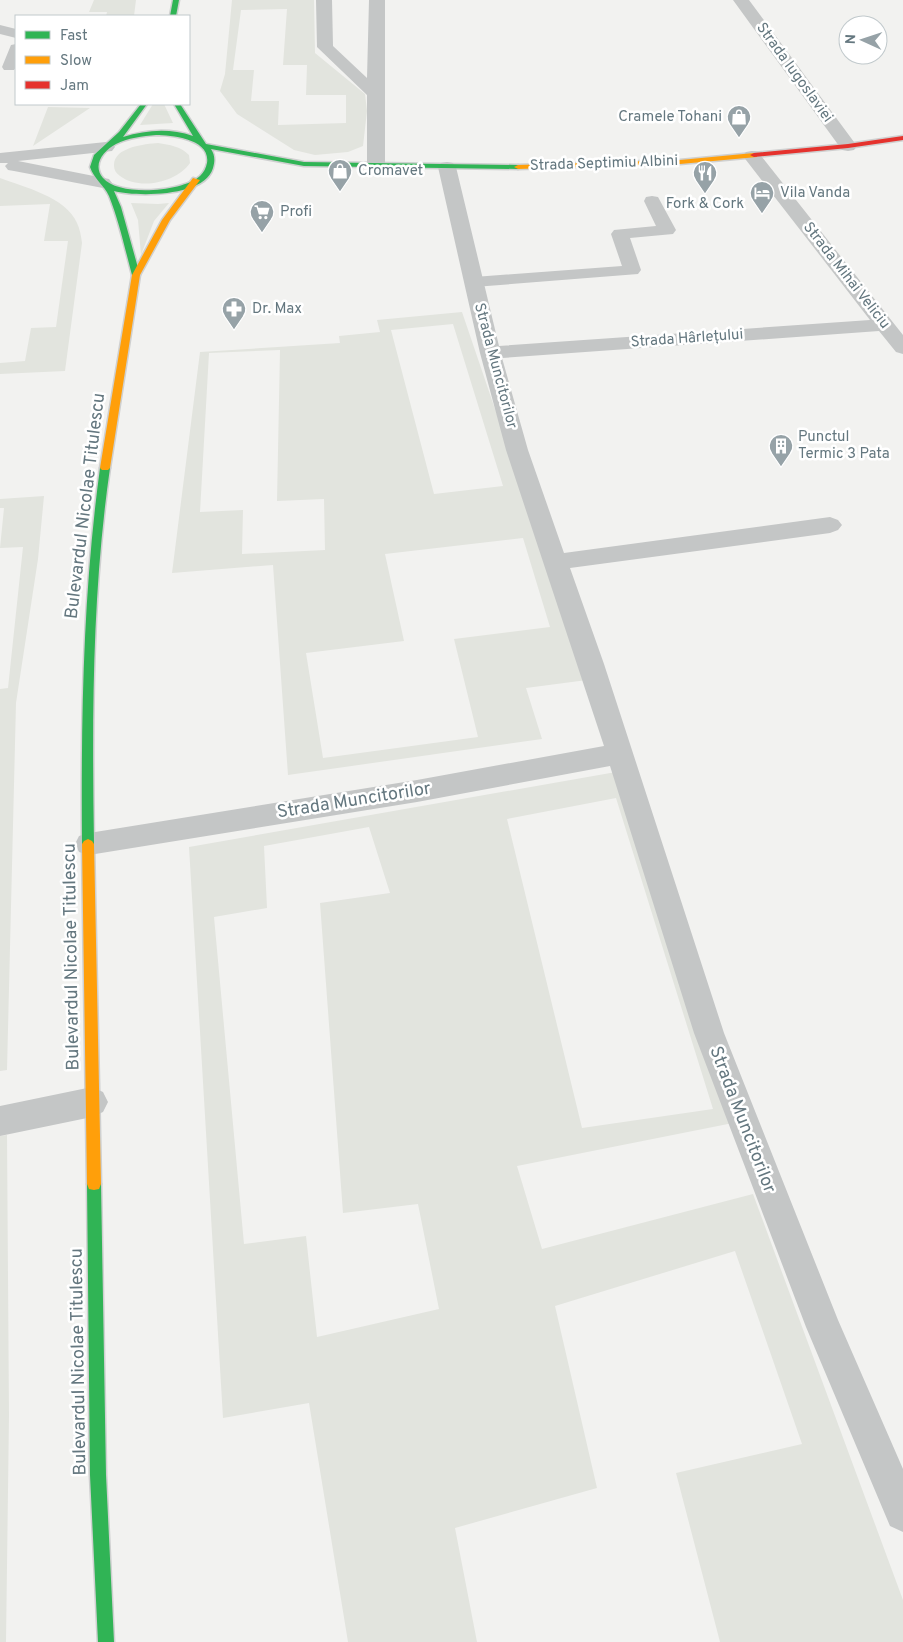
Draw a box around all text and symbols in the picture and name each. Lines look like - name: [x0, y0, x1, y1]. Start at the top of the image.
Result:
- legend: [15, 15, 190, 105]
- north arrow: [838, 15, 888, 65]
- street label: Strada Iugoslaviei: [751, 19, 837, 127]
- text: Fast: [60, 27, 88, 46]
- text: N: [843, 34, 860, 45]
- text: Slow: [60, 52, 92, 71]
- text: Jam: [60, 77, 89, 96]
- shop icon: Cramele Tohani: [726, 104, 752, 138]
- place label: Cramele Tohani: [618, 108, 722, 127]
- street label: Strada Septimiu Albini: [530, 152, 678, 176]
- shop icon: Cromavet: [327, 158, 353, 192]
- restaurant icon: Fork & Cork: [692, 160, 718, 194]
- place label: Cromavet: [358, 162, 423, 181]
- hotel icon: Vila Vanda: [749, 180, 775, 214]
- place label: Vila Vanda: [780, 184, 850, 203]
- place label: Fork & Cork: [666, 195, 744, 214]
- supermarket icon: Profi: [249, 199, 275, 233]
- place label: Profi: [280, 203, 312, 222]
- street label: Strada Mihai Veliciu: [798, 219, 894, 333]
- pharmacy icon: Dr. Max: [221, 296, 247, 330]
- place label: Dr. Max: [252, 300, 302, 319]
- street label: Strada Muncitorilor: [469, 301, 521, 431]
- street label: Strada Hârlețului: [630, 326, 744, 352]
- street label: Bulevardul Nicolae Titulescu: [61, 392, 111, 620]
- place label: Punctul Termic 3 Pata: [798, 428, 890, 464]
- building icon: Punctul Termic 3 Pata: [768, 433, 794, 467]
- street label: Strada Muncitorilor: [275, 777, 433, 825]
- street label: Bulevardul Nicolae Titulescu: [59, 843, 85, 1071]
- street label: Strada Muncitorilor: [703, 1043, 781, 1197]
- street label: Bulevardul Nicolae Titulescu: [66, 1248, 92, 1476]

